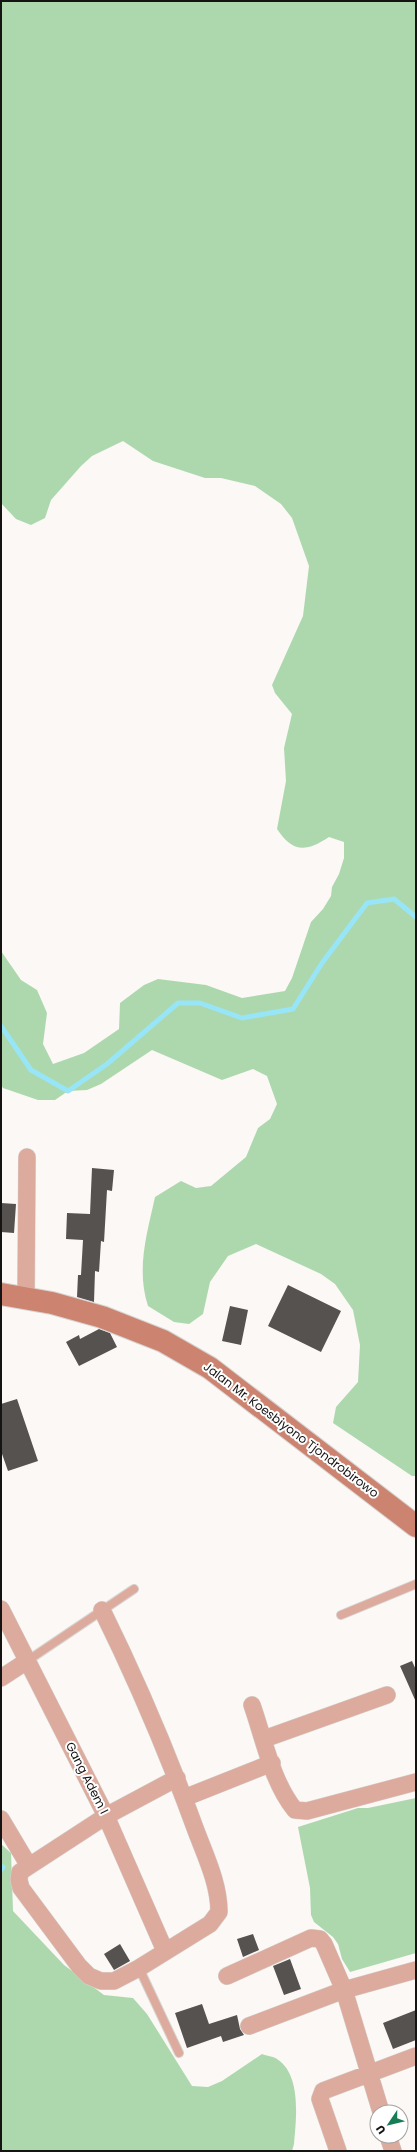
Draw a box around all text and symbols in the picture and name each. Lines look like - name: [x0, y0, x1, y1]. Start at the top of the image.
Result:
- street label: Jalan Mr. Koesbiyono Tjondrobirowo: [200, 1358, 383, 1501]
- street label: Gang Adem I: [62, 1739, 113, 1817]
- north arrow: [369, 2104, 409, 2144]
- text: U: [372, 2122, 390, 2138]

